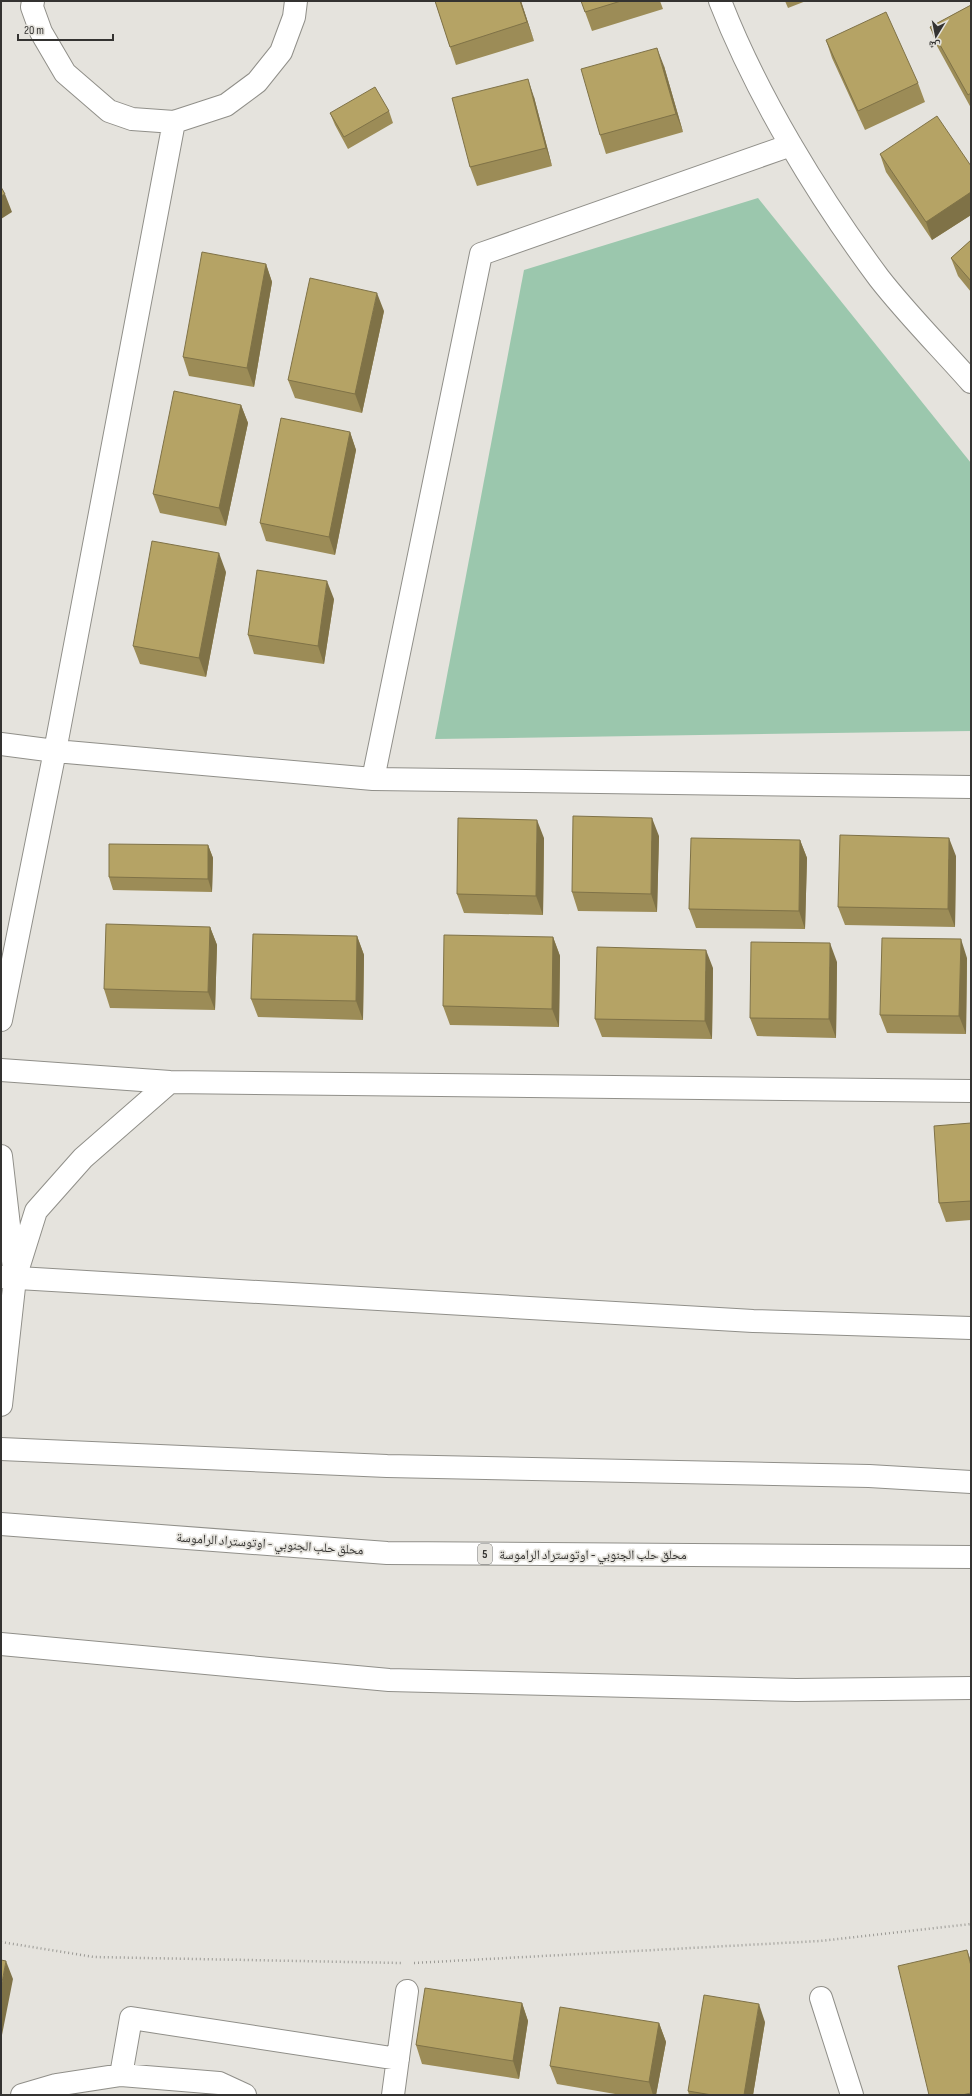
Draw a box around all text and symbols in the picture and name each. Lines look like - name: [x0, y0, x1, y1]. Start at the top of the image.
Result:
- scale bar: [18, 16, 113, 42]
- north arrow: [916, 16, 956, 56]
- text: 20 m: [24, 23, 44, 38]
- text: ش: [927, 37, 941, 53]
- street label: محلق حلب الجنوبي - اوتوستراد الراموسة: [176, 1529, 364, 1561]
- road number: 5: [478, 1544, 492, 1564]
- street label: محلق حلب الجنوبي - اوتوستراد الراموسة: [499, 1547, 687, 1565]

